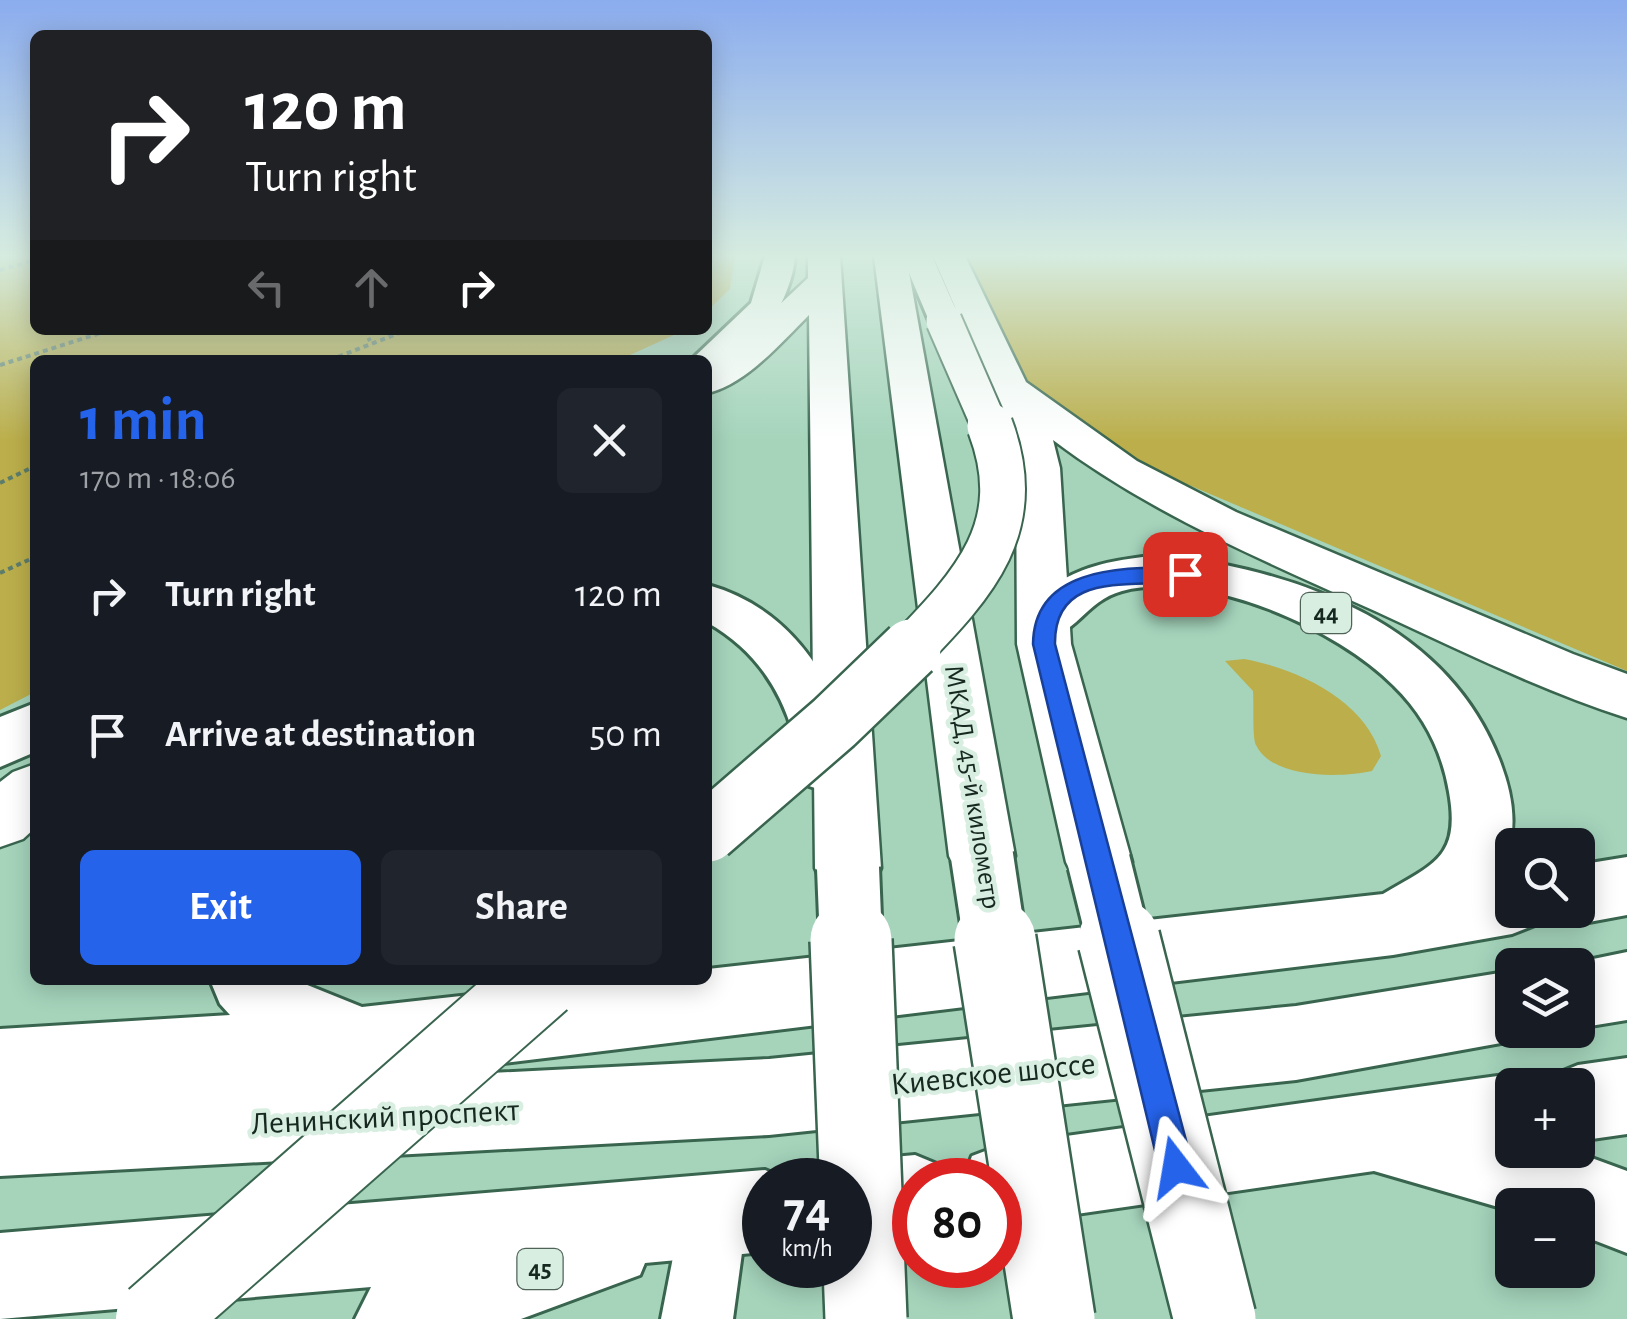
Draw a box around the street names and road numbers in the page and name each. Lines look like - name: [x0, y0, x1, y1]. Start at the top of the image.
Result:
- road number: 44: [1301, 593, 1351, 633]
- street label: МКАД, 45-й километр: [939, 663, 1005, 911]
- street label: Киевское шоссе: [889, 1047, 1097, 1101]
- street label: Ленинский проспект: [250, 1094, 520, 1140]
- road number: 45: [518, 1249, 562, 1289]

